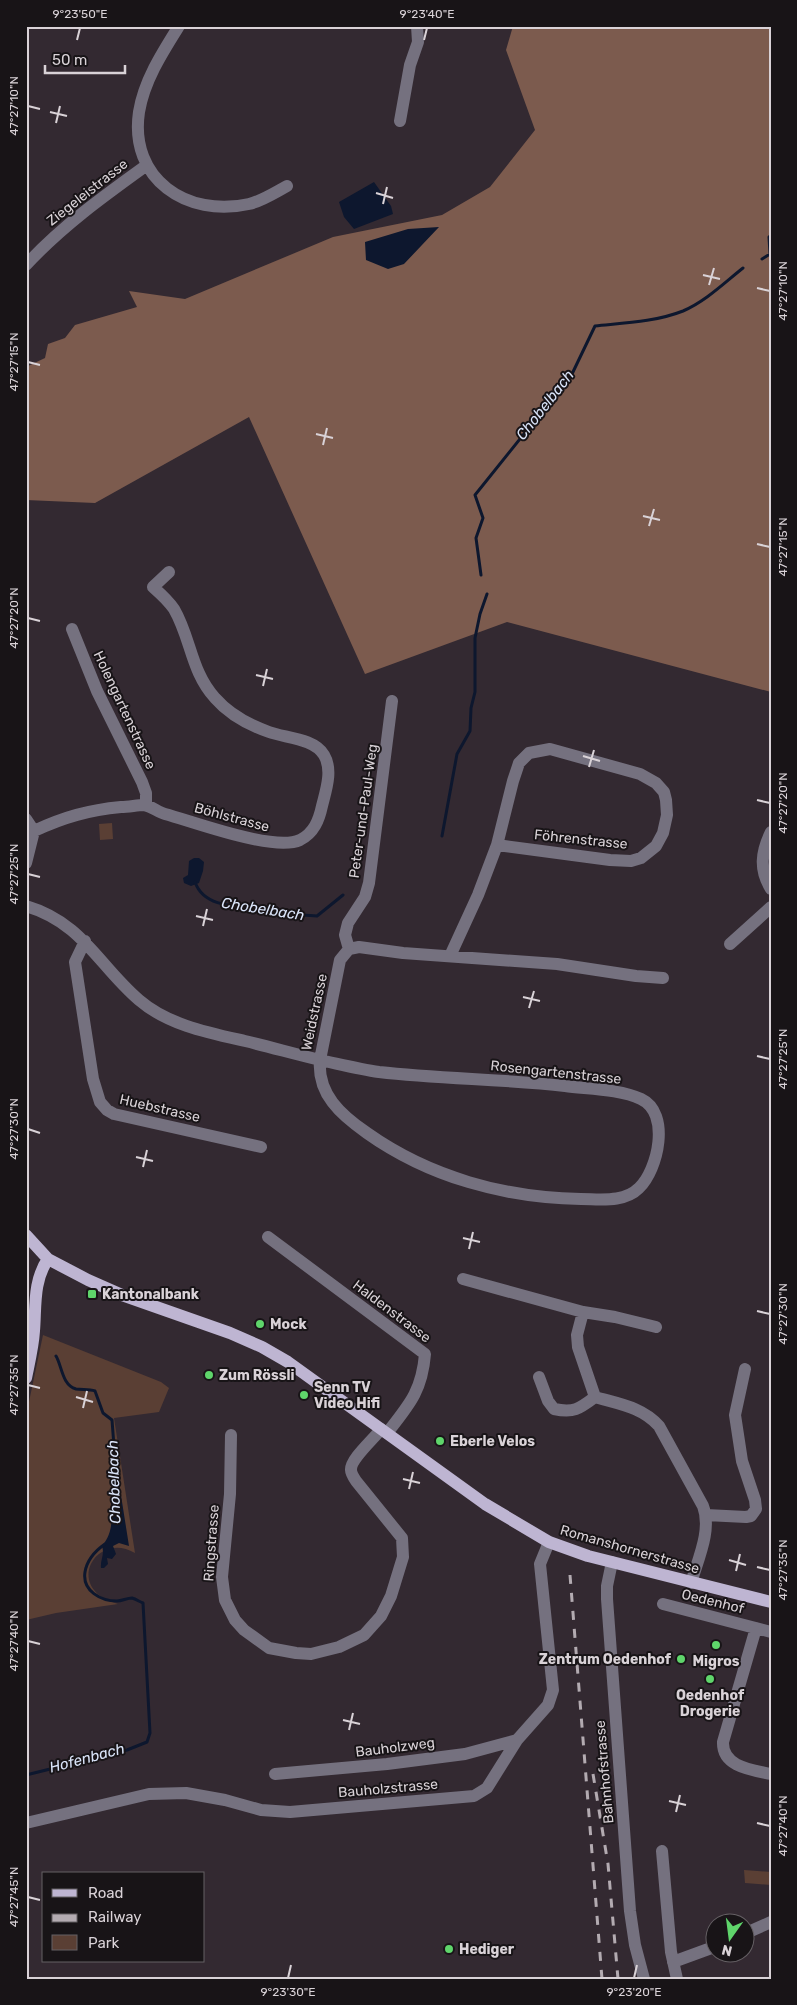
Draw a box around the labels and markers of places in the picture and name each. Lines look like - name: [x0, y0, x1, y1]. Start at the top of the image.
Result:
- place label: Kantonalbank: [102, 1286, 200, 1303]
- marker: Kantonalbank: [86, 1288, 98, 1300]
- place label: Mock: [270, 1316, 307, 1333]
- marker: Mock: [254, 1318, 266, 1330]
- place label: Zum Rössli: [219, 1367, 294, 1384]
- marker: Zum Rössli: [203, 1369, 215, 1381]
- place label: Senn TV Video Hifi: [314, 1379, 380, 1412]
- marker: Senn TV Video Hifi: [298, 1389, 310, 1401]
- place label: Eberle Velos: [450, 1433, 535, 1450]
- marker: Eberle Velos: [434, 1435, 446, 1447]
- marker: Migros: [710, 1639, 722, 1651]
- place label: Zentrum Oedenhof: [539, 1651, 672, 1668]
- marker: Zentrum Oedenhof: [675, 1653, 687, 1665]
- place label: Migros: [692, 1653, 740, 1670]
- marker: Oedenhof Drogerie: [704, 1673, 716, 1685]
- place label: Oedenhof Drogerie: [676, 1687, 745, 1720]
- place label: Hediger: [459, 1941, 515, 1958]
- marker: Hediger: [443, 1943, 455, 1955]

